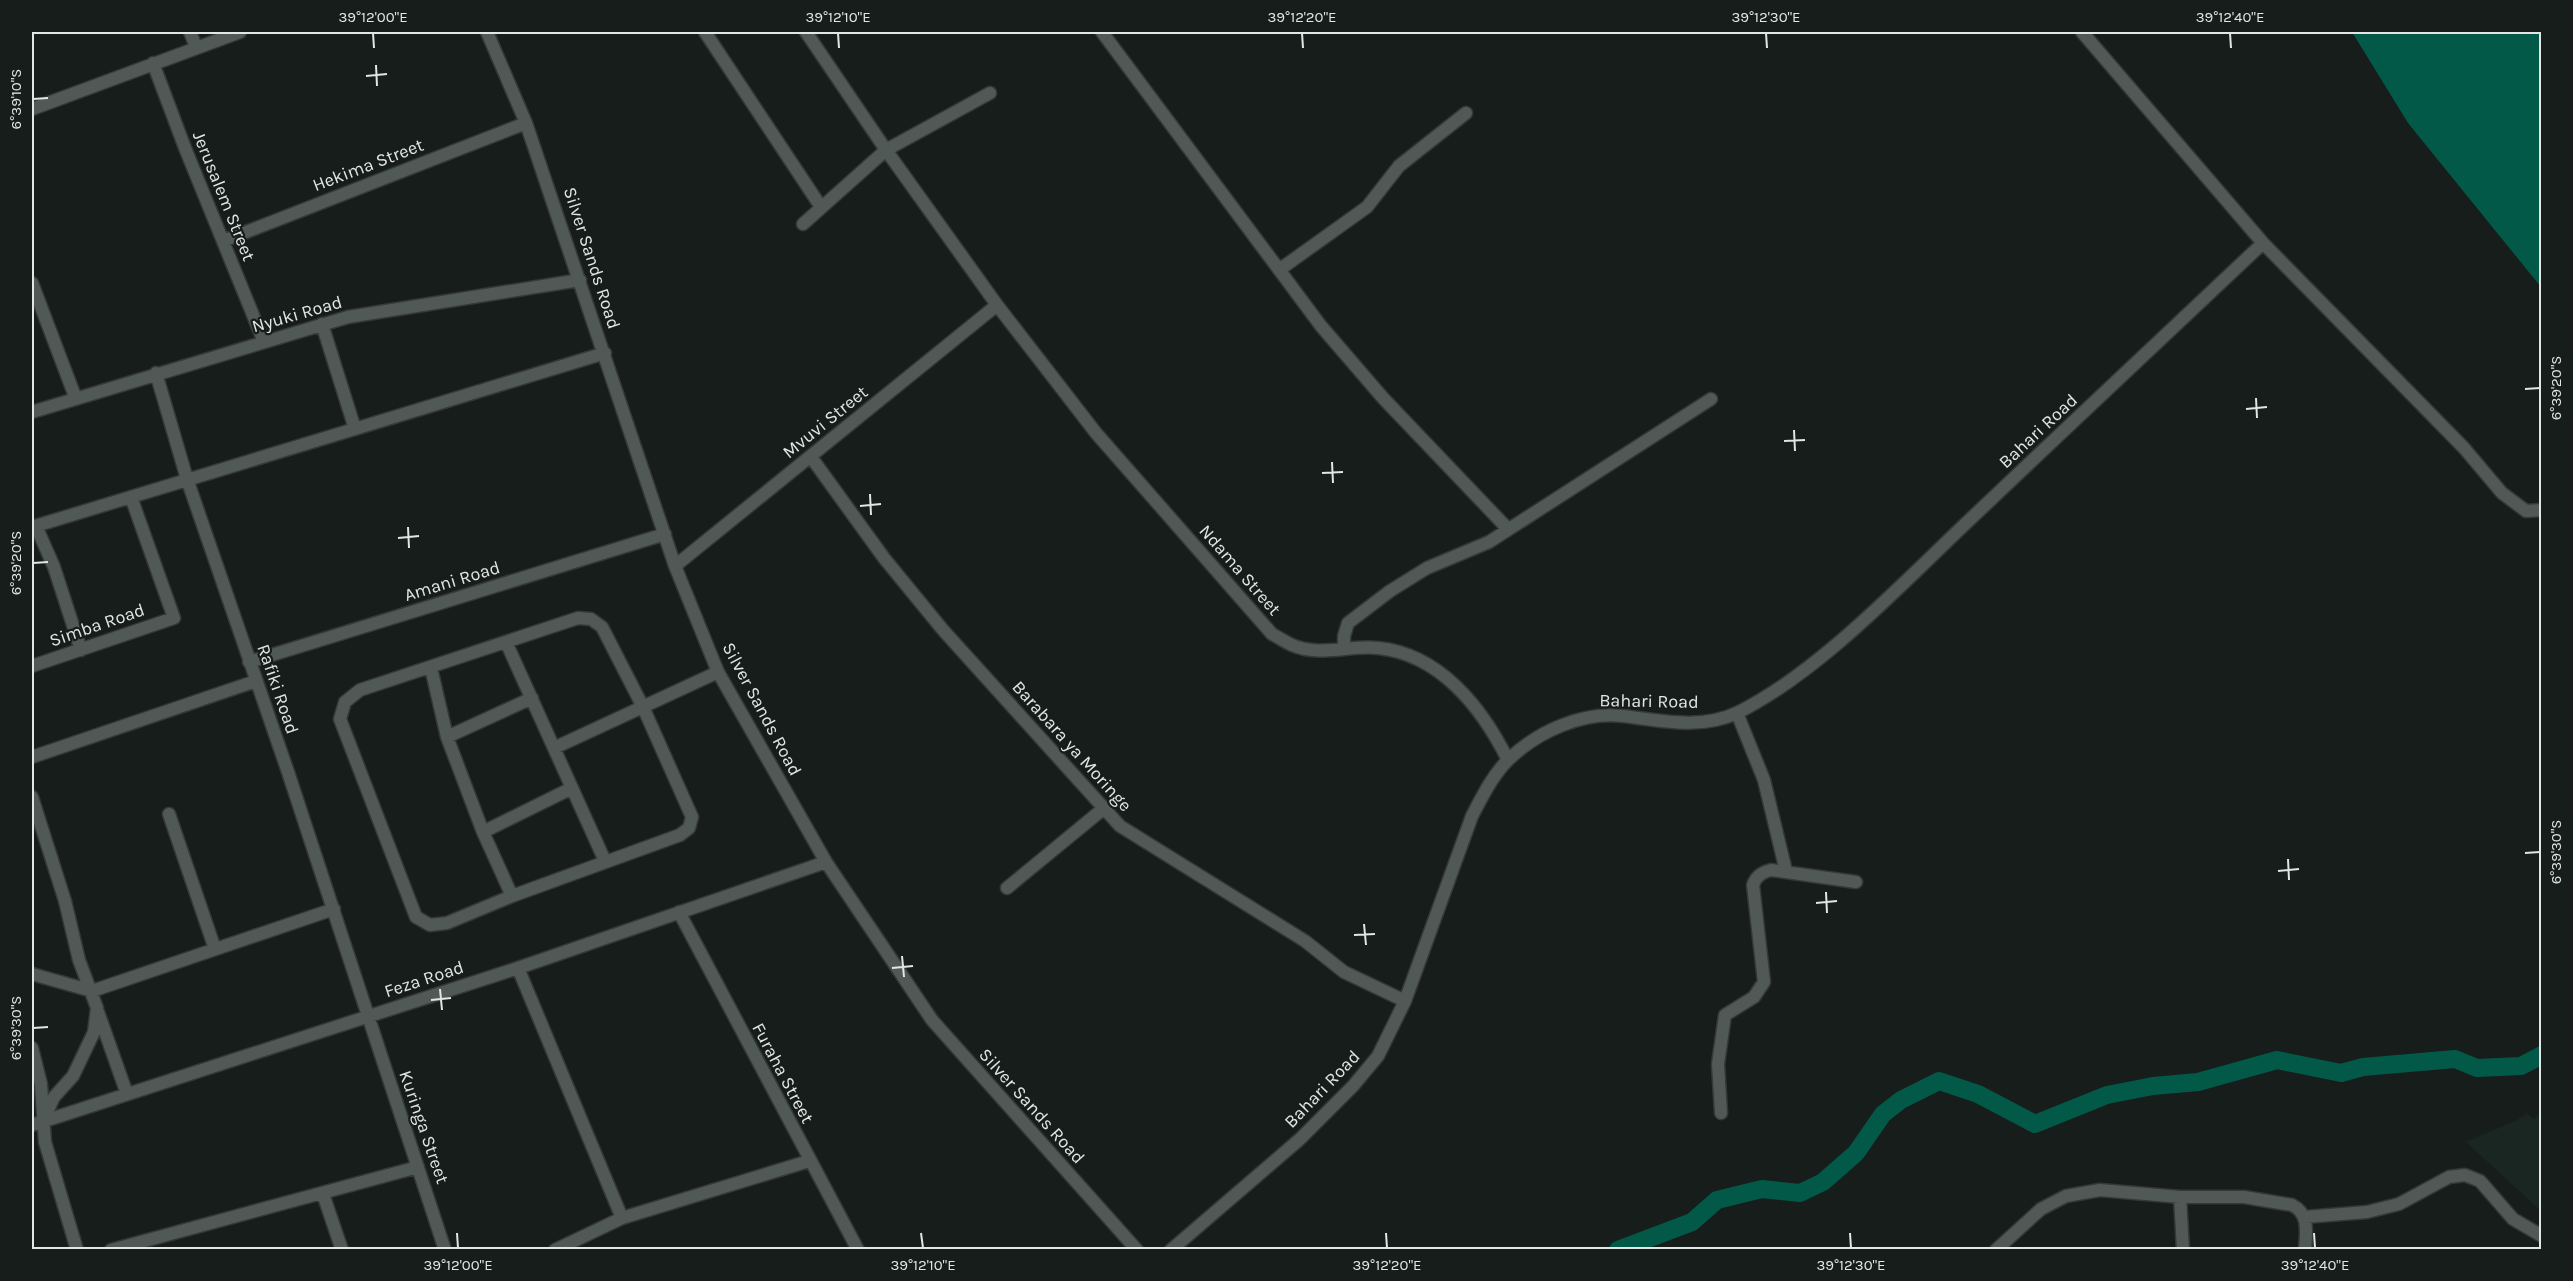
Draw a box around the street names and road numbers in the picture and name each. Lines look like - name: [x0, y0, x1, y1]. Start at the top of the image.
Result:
- street label: Jerusalem Street: [188, 128, 260, 264]
- street label: Hekima Street: [309, 134, 427, 196]
- street label: Silver Sands Road: [559, 184, 625, 332]
- street label: Nyuki Road: [249, 291, 345, 337]
- street label: Mvuvi Street: [778, 381, 872, 463]
- street label: Bahari Road: [1994, 389, 2082, 473]
- street label: Ndama Street: [1195, 520, 1286, 620]
- street label: Amani Road: [401, 556, 503, 606]
- street label: Simba Road: [46, 598, 148, 652]
- street label: Silver Sands Road: [718, 639, 806, 779]
- street label: Rafiki Road: [252, 641, 304, 737]
- street label: Barabara ya Moringe: [1007, 676, 1137, 816]
- street label: Bahari Road: [1599, 689, 1699, 713]
- street label: Feza Road: [381, 956, 467, 1002]
- street label: Furaha Street: [747, 1019, 819, 1127]
- street label: Silver Sands Road: [974, 1044, 1090, 1168]
- street label: Bahari Road: [1280, 1046, 1364, 1132]
- street label: Kuringa Street: [394, 1067, 454, 1187]

